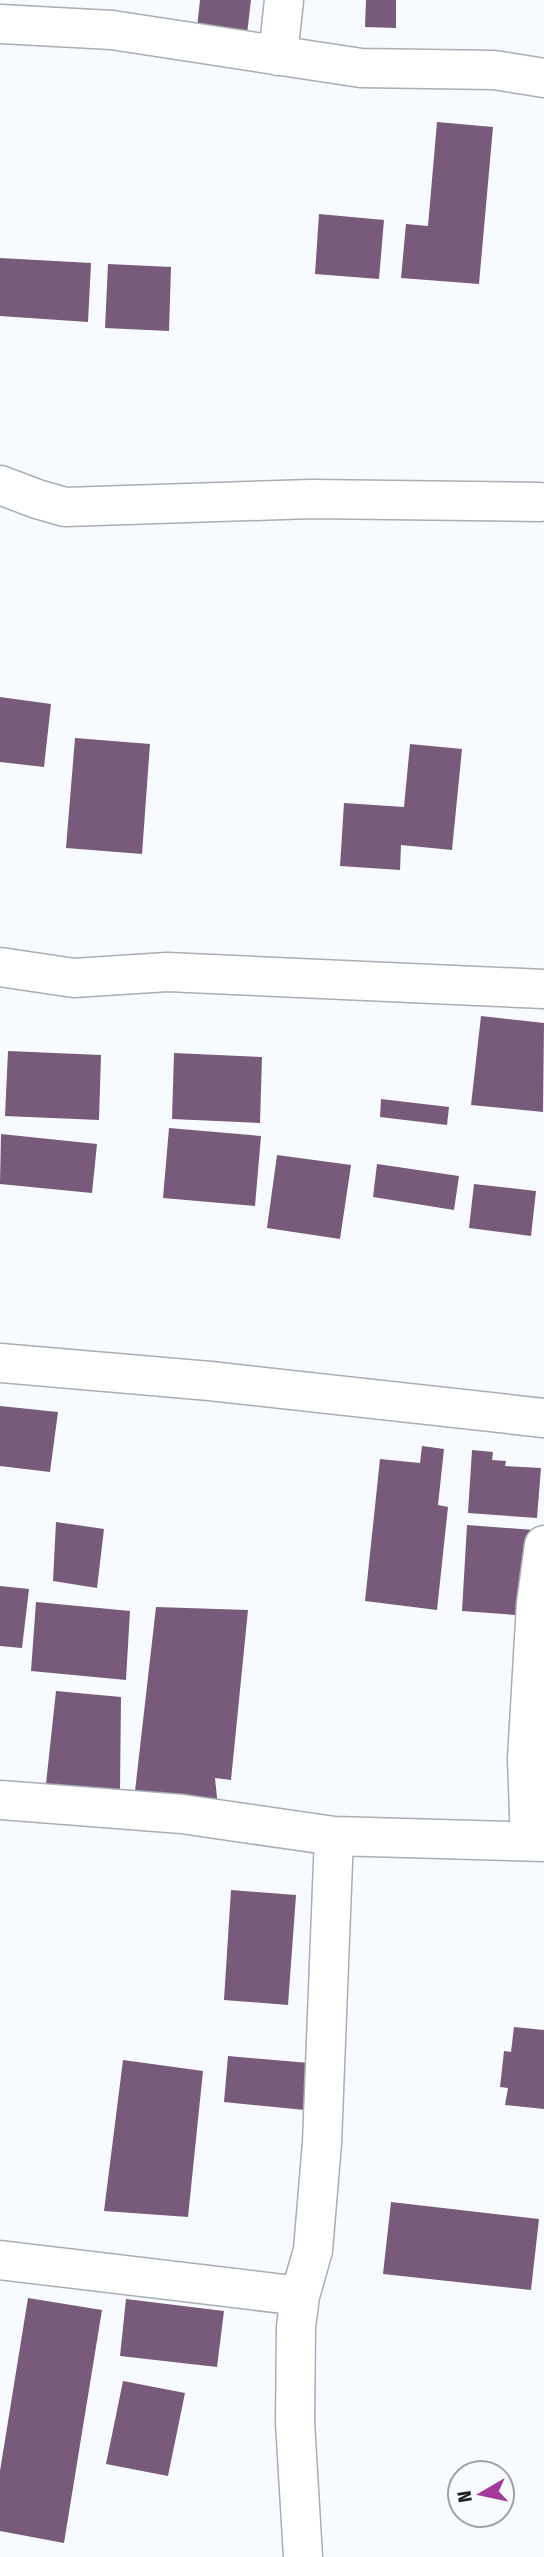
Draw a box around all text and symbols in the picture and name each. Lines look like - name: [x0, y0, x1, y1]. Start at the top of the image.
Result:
- north arrow: [446, 2459, 516, 2529]
- text: N: [452, 2489, 477, 2504]

